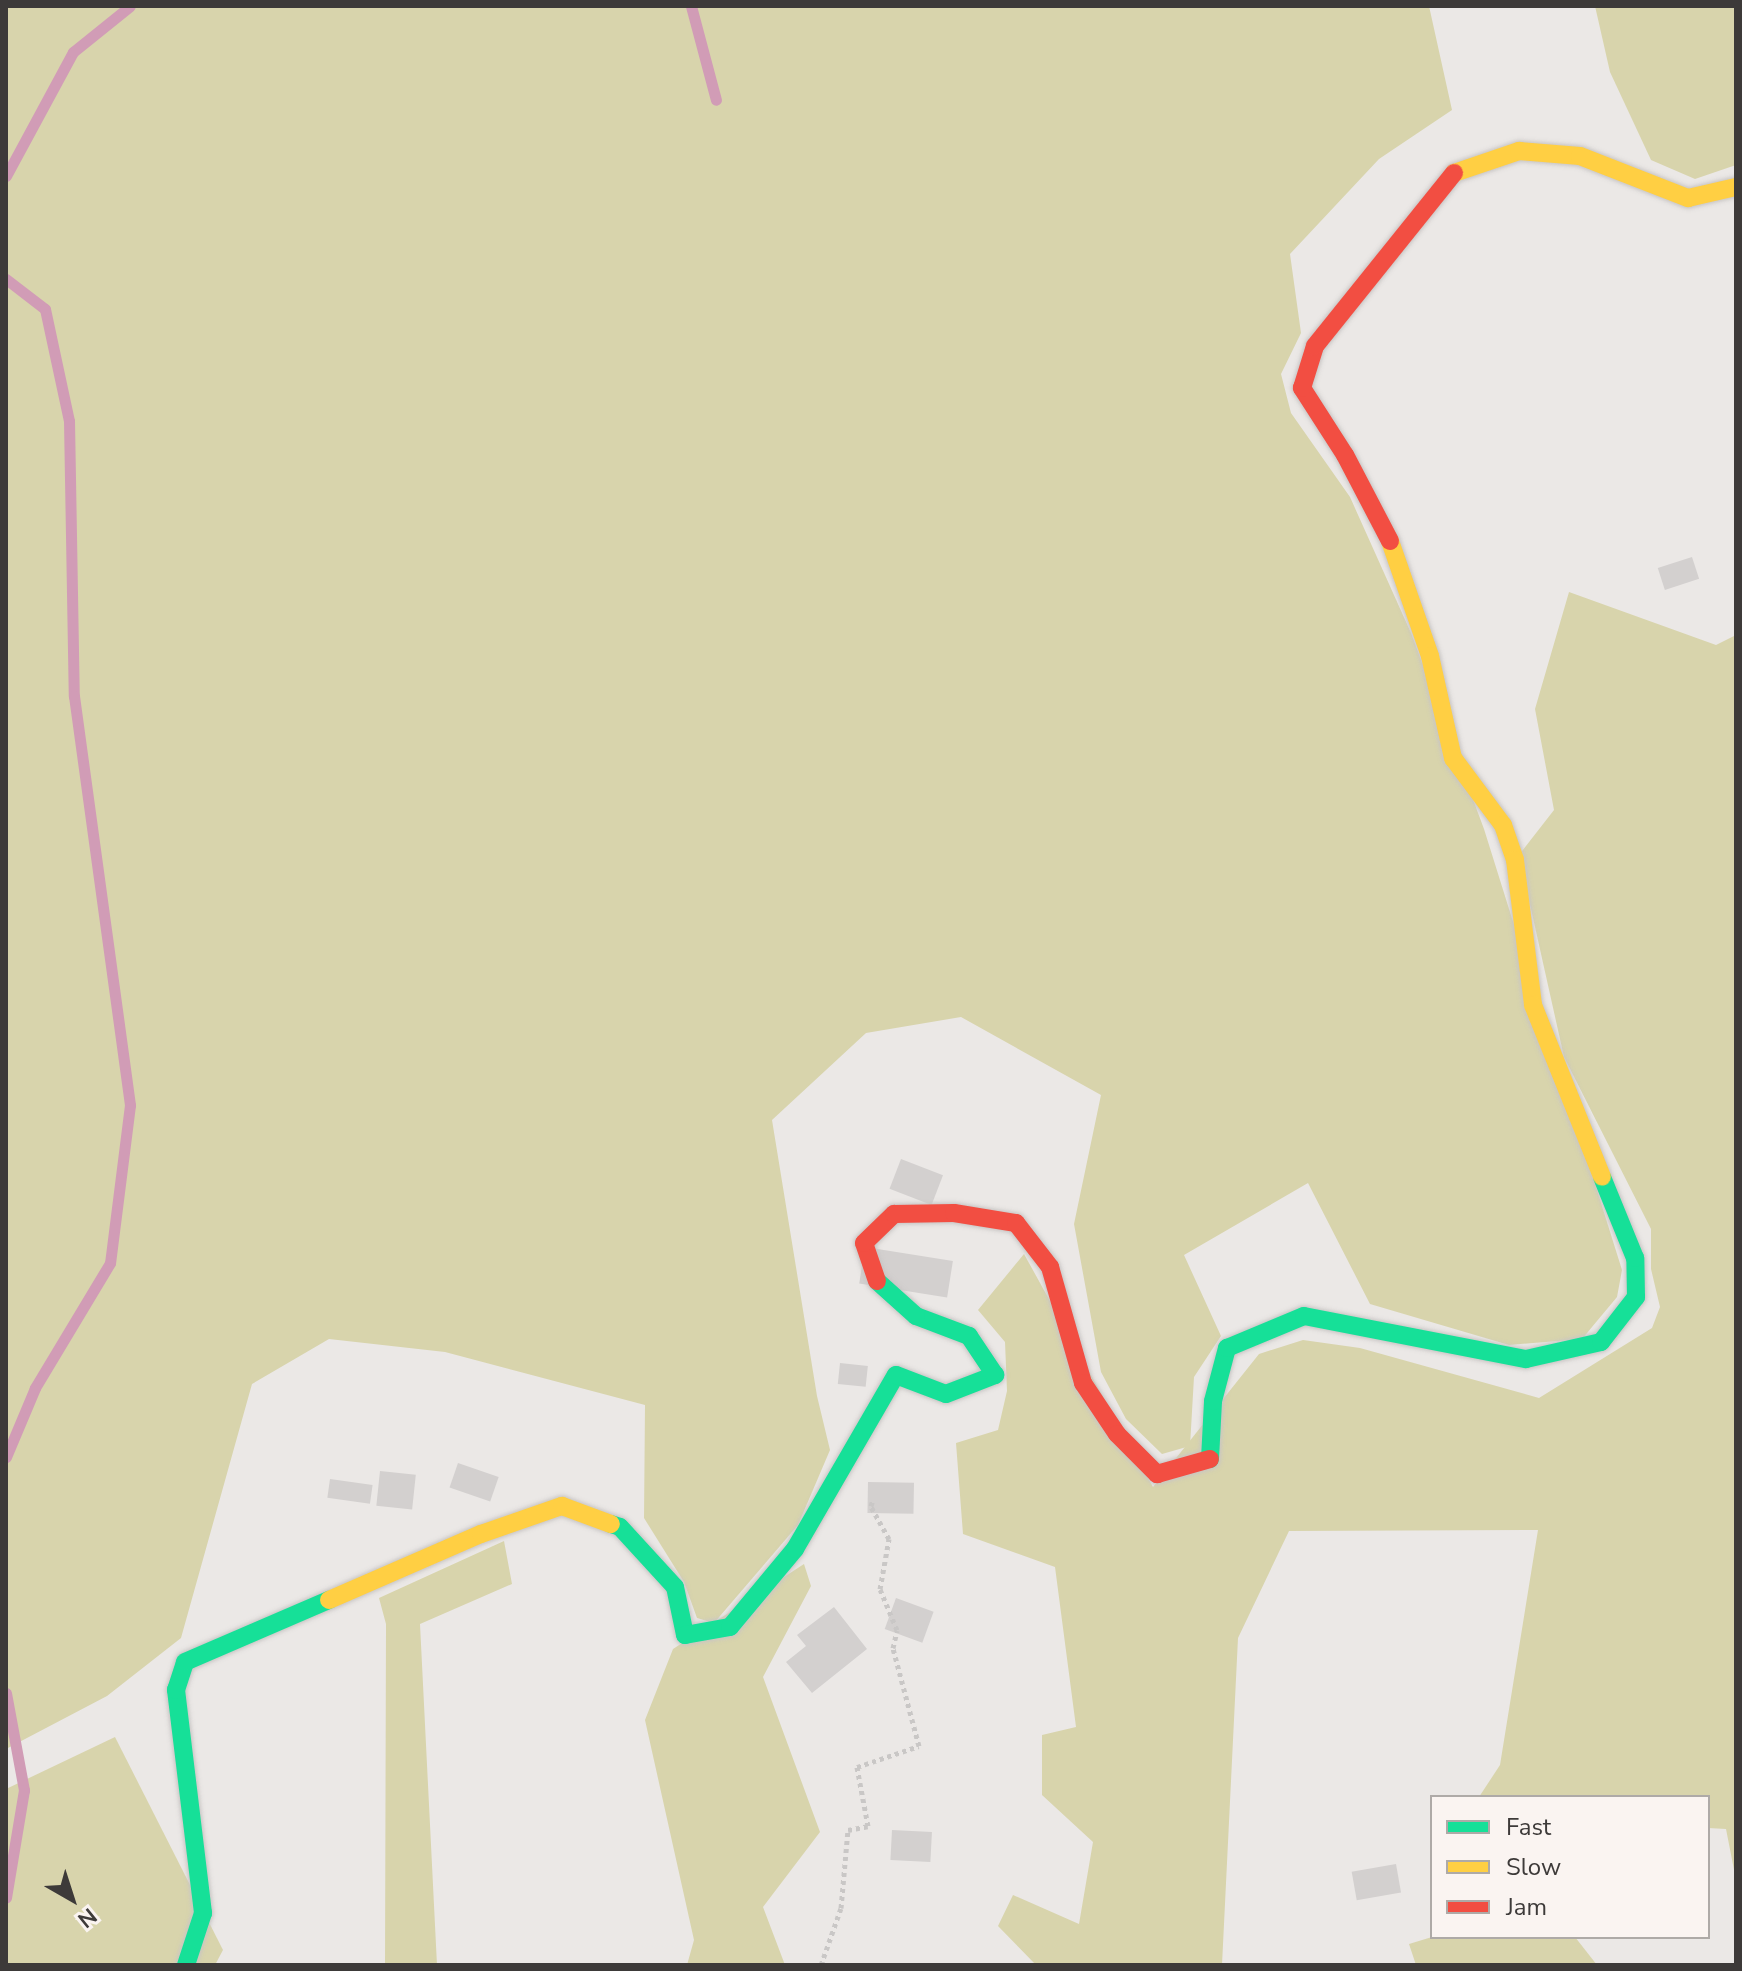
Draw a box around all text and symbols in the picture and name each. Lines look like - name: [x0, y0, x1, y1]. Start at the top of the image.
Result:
- legend: [1430, 1795, 1710, 1939]
- text: Fast: [1506, 1811, 1551, 1843]
- text: Slow: [1506, 1851, 1561, 1883]
- north arrow: [32, 1859, 112, 1939]
- text: Jam: [1506, 1891, 1547, 1923]
- text: N: [71, 1901, 103, 1934]

